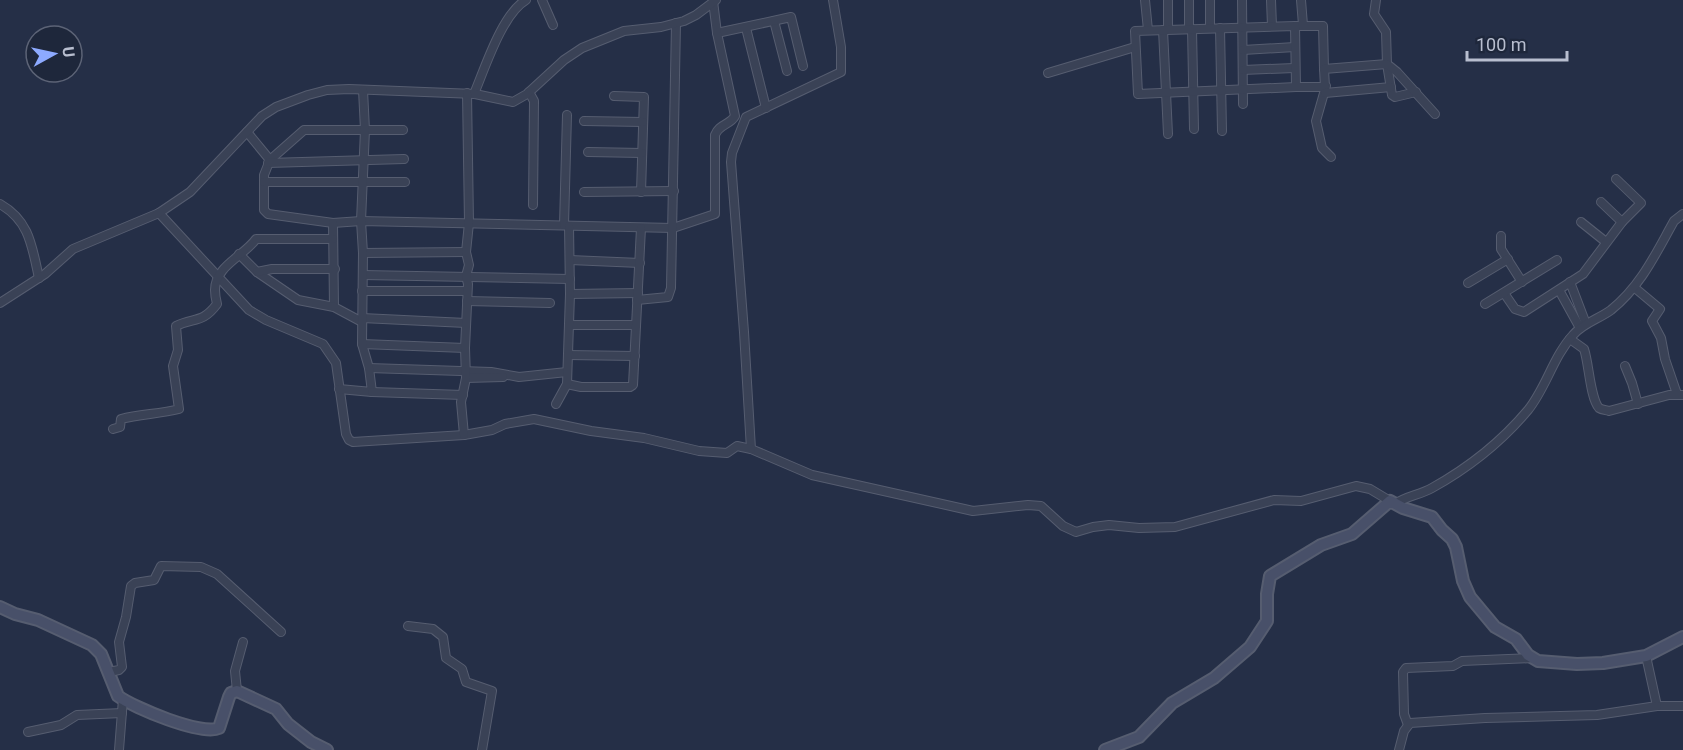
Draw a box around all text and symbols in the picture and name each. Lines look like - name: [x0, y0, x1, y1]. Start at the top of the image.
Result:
- north arrow: [24, 24, 84, 84]
- scale bar: [1467, 24, 1568, 62]
- text: 100 m: [1476, 34, 1527, 55]
- text: U: [58, 45, 79, 59]

